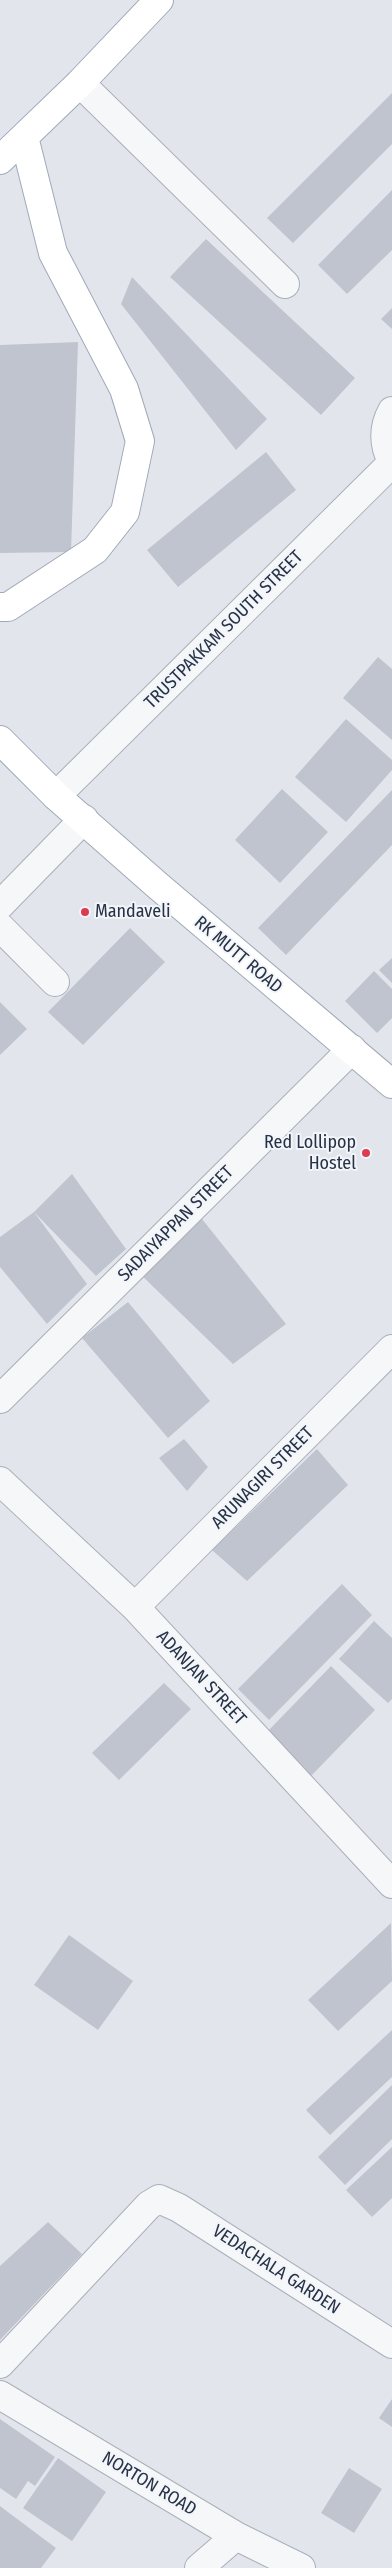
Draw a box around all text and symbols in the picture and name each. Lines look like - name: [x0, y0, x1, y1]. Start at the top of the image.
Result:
- street label: TRUSTPAKKAM SOUTH STREET: [140, 546, 308, 714]
- place label: Mandaveli: [95, 901, 170, 923]
- marker: Mandaveli: [79, 906, 91, 918]
- street label: RK MUTT ROAD: [189, 912, 287, 998]
- place label: Red Lollipop Hostel: [264, 1132, 356, 1174]
- marker: Red Lollipop Hostel: [360, 1147, 372, 1159]
- street label: SADAIYAPPAN STREET: [114, 1162, 238, 1286]
- street label: ARUNAGIRI STREET: [207, 1422, 319, 1534]
- street label: ADANJAN STREET: [152, 1626, 250, 1730]
- street label: VEDACHALA GARDEN: [208, 2221, 344, 2319]
- street label: NORTON ROAD: [98, 2447, 200, 2521]

